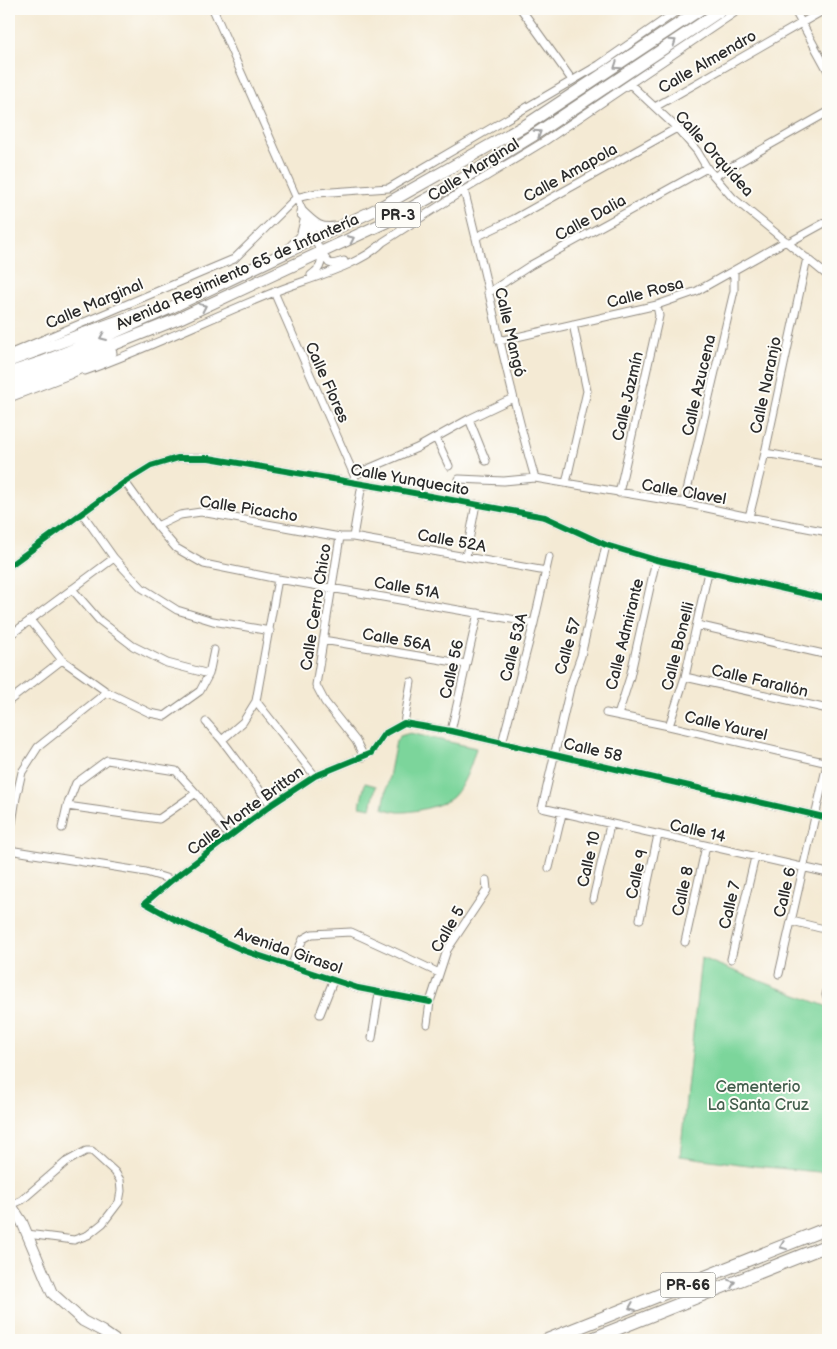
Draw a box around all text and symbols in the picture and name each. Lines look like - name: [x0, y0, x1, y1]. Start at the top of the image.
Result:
- street label: Calle Almendro: [655, 27, 760, 98]
- one-way arrow: [668, 39, 677, 49]
- one-way arrow: [613, 59, 622, 69]
- street label: Calle Orquídea: [670, 107, 757, 201]
- one-way arrow: [532, 130, 542, 139]
- street label: Calle Marginal: [425, 135, 523, 206]
- street label: Calle Amapola: [521, 140, 621, 207]
- street label: Calle Dalia: [552, 191, 630, 246]
- road number: PR-3: [376, 202, 420, 228]
- street label: Avenida Regimiento 65 de Infantería: [113, 210, 362, 335]
- one-way arrow: [346, 234, 355, 245]
- street label: Calle Rosa: [605, 274, 686, 313]
- street label: Calle Marginal: [43, 275, 146, 333]
- street label: Calle Mangó: [490, 286, 529, 379]
- one-way arrow: [198, 303, 207, 313]
- one-way arrow: [99, 331, 108, 342]
- street label: Calle Azucena: [679, 333, 720, 438]
- street label: Calle Naranjo: [747, 335, 786, 436]
- street label: Calle Flores: [300, 339, 353, 426]
- street label: Calle Jazmín: [609, 350, 648, 443]
- street label: Calle Yunquecito: [349, 461, 471, 500]
- street label: Calle Clavel: [640, 476, 728, 509]
- street label: Calle Picacho: [198, 492, 299, 527]
- street label: Calle 52A: [416, 526, 488, 557]
- street label: Calle Cerro Chico: [297, 542, 336, 672]
- street label: Calle 51A: [372, 573, 441, 604]
- street label: Calle Admirante: [602, 576, 649, 692]
- street label: Calle Bonelli: [658, 600, 699, 693]
- street label: Calle 53A: [497, 611, 532, 684]
- street label: Calle 57: [551, 616, 586, 677]
- street label: Calle 56A: [361, 625, 433, 656]
- street label: Calle 56: [436, 638, 469, 701]
- street label: Calle Farallón: [709, 661, 810, 702]
- street label: Calle Yaurel: [682, 708, 769, 745]
- street label: Calle 58: [561, 734, 624, 766]
- street label: Calle Monte Britton: [184, 763, 308, 860]
- street label: Calle 14: [668, 816, 728, 847]
- street label: Calle 10: [574, 829, 605, 889]
- street label: Calle 9: [623, 848, 652, 901]
- street label: Calle 8: [669, 865, 698, 918]
- street label: Calle 6: [770, 865, 801, 919]
- street label: Calle 7: [716, 879, 745, 931]
- street label: Calle 5: [427, 903, 469, 956]
- street label: Avenida Girasol: [232, 924, 345, 979]
- park label: Cementerio La Santa Cruz: [707, 1078, 809, 1115]
- one-way arrow: [779, 1240, 788, 1251]
- road number: PR-66: [660, 1272, 716, 1298]
- one-way arrow: [727, 1279, 735, 1289]
- one-way arrow: [628, 1300, 637, 1311]

